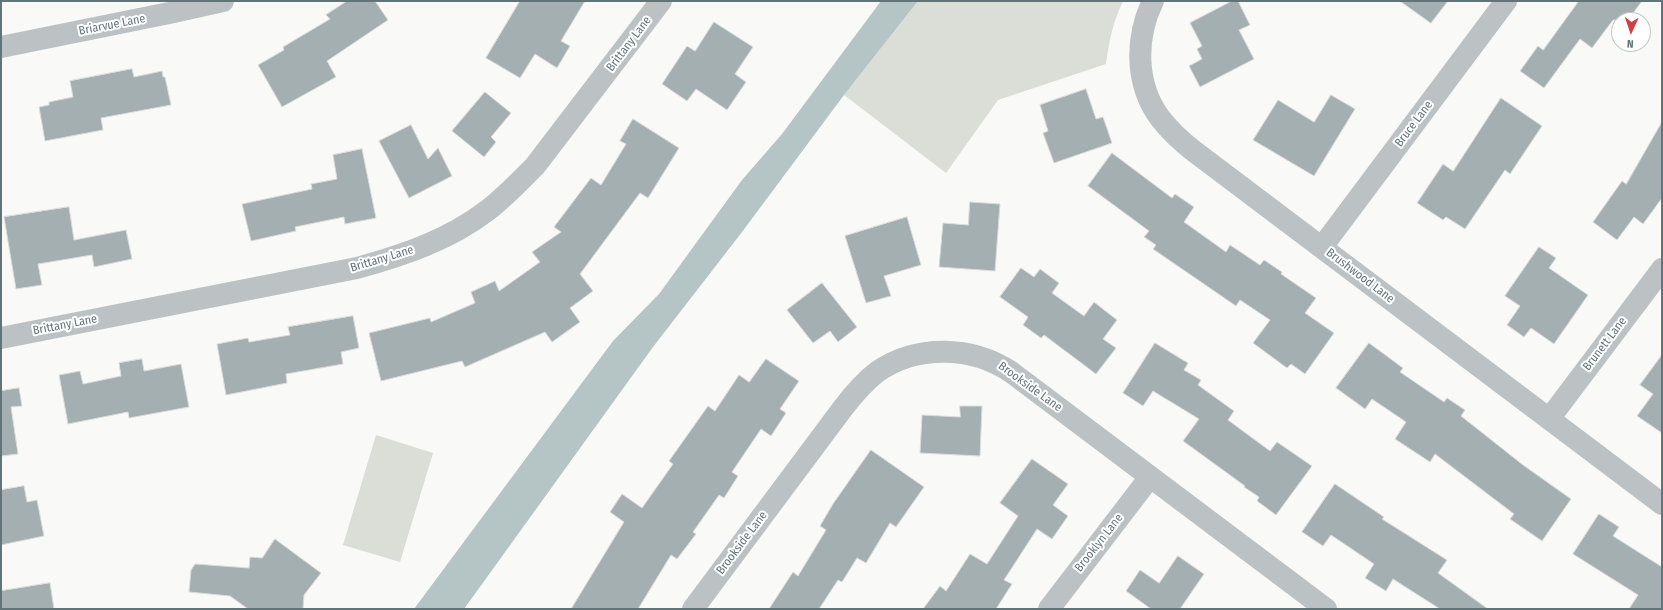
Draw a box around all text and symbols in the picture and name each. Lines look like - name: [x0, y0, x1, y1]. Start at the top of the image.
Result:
- street label: Briarvue Lane: [77, 11, 147, 39]
- north arrow: [1611, 12, 1651, 52]
- street label: Brittany Lane: [604, 14, 654, 74]
- text: N: [1627, 37, 1634, 50]
- street label: Bruce Lane: [1392, 98, 1436, 150]
- street label: Brittany Lane: [349, 243, 415, 275]
- street label: Brushwood Lane: [1323, 246, 1397, 306]
- street label: Brittany Lane: [32, 312, 98, 338]
- street label: Brunett Lane: [1580, 314, 1630, 374]
- street label: Brookside Lane: [995, 359, 1065, 415]
- street label: Brookside Lane: [714, 509, 770, 577]
- street label: Brooklyn Lane: [1072, 511, 1126, 575]

